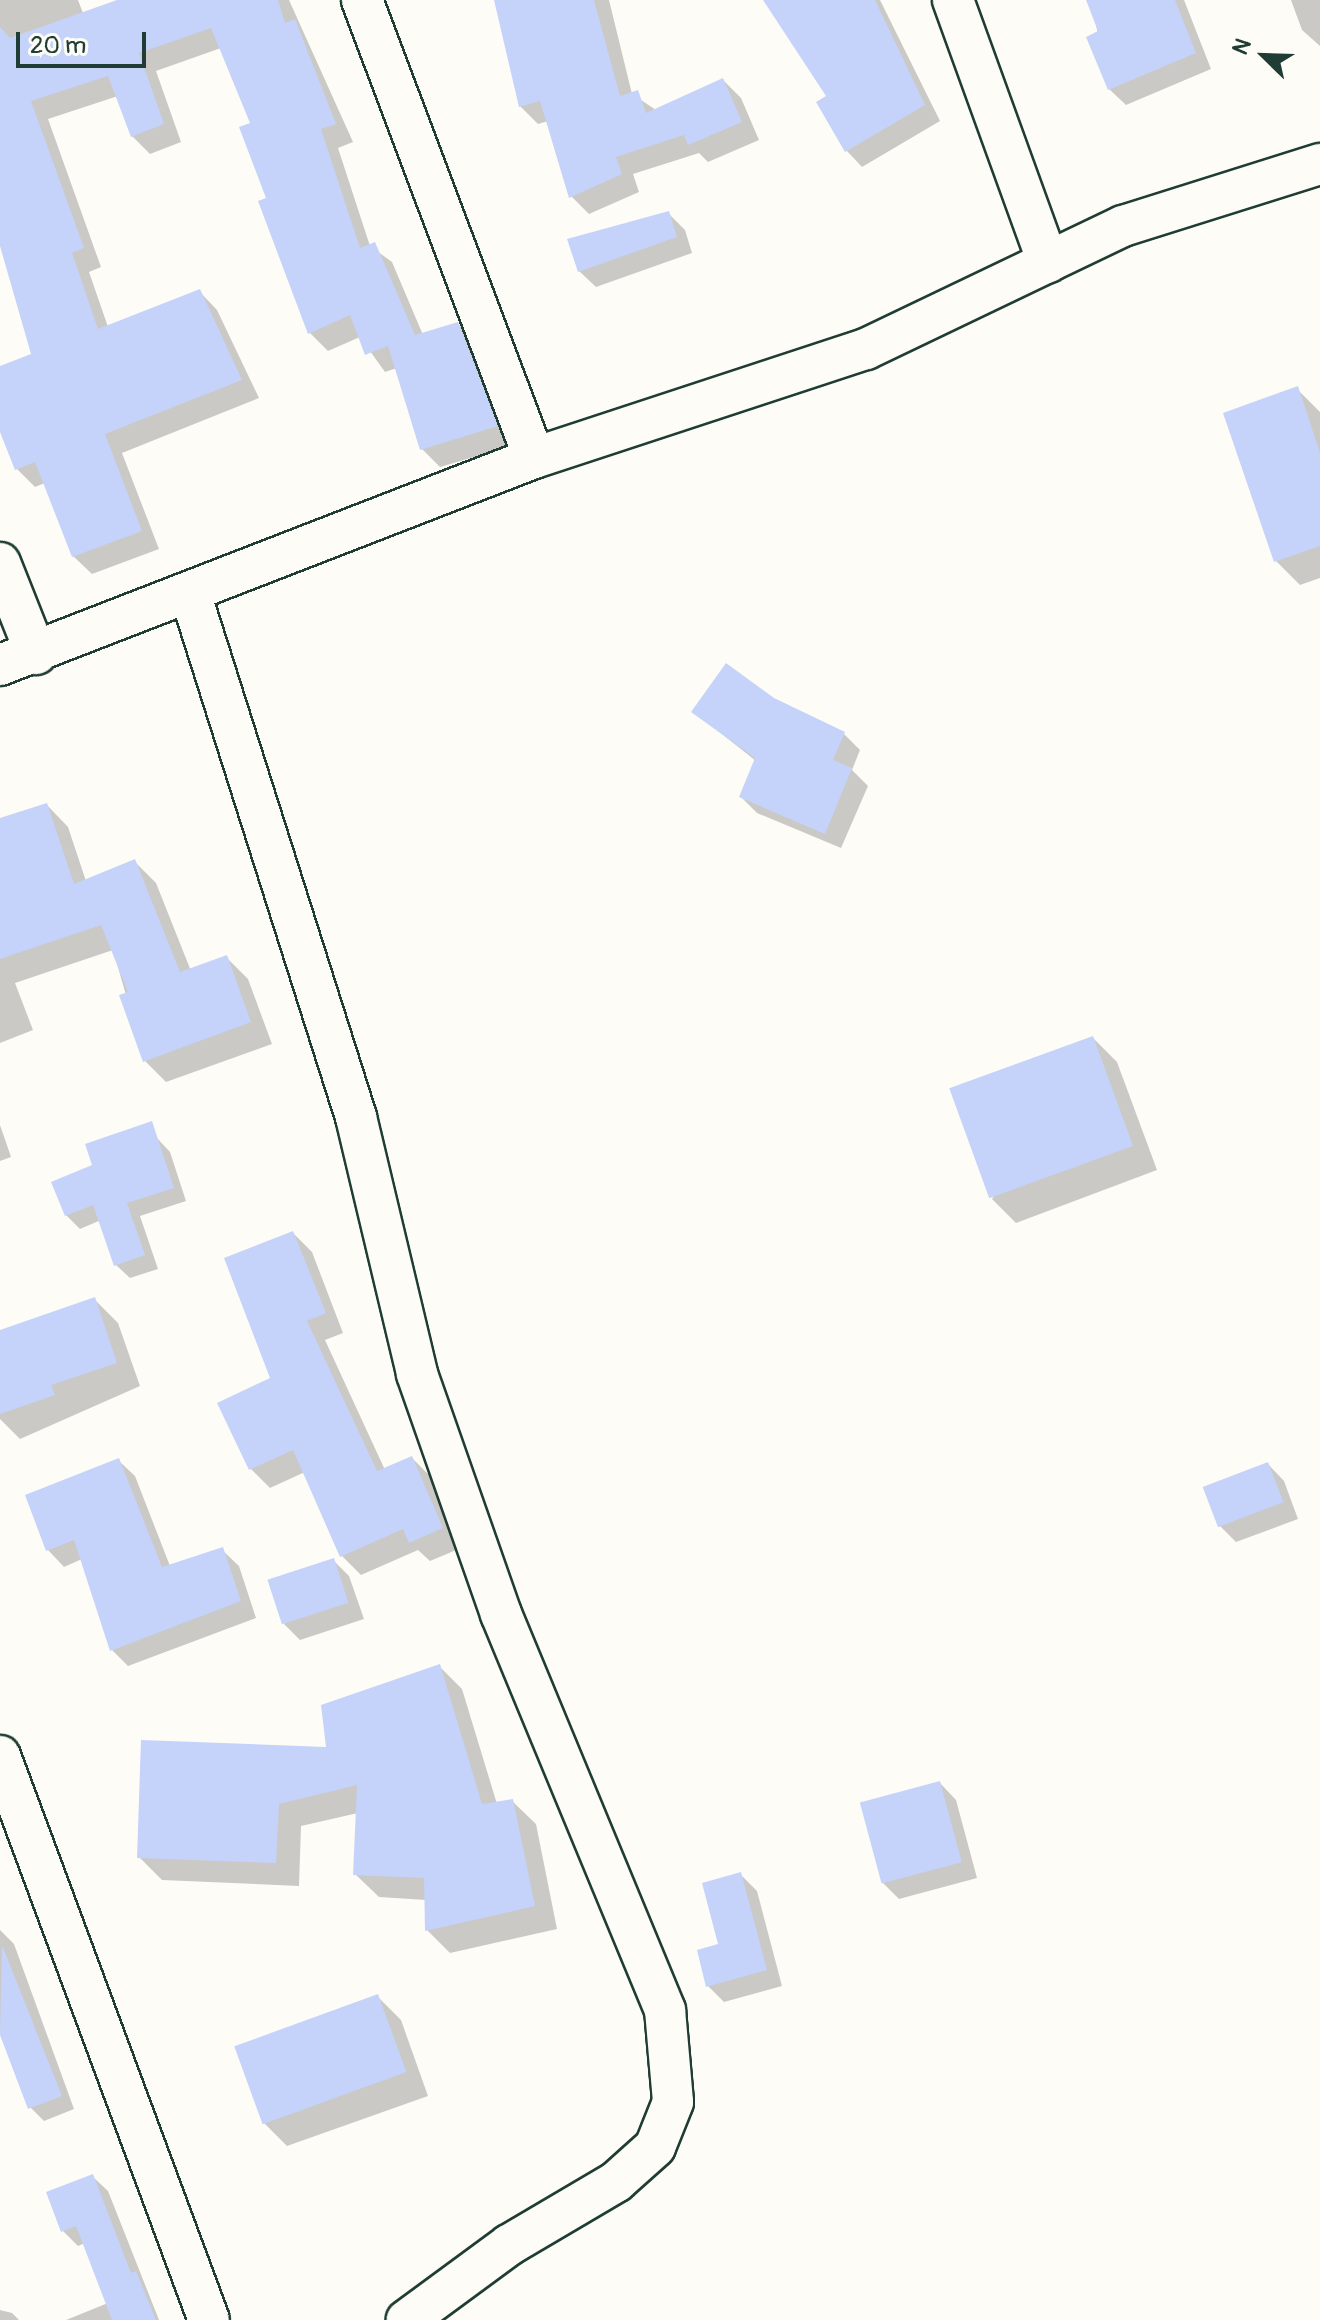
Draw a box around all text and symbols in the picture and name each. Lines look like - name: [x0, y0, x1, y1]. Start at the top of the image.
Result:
- scale bar: [20, 16, 150, 66]
- north arrow: [1224, 16, 1304, 96]
- text: 20 m: [30, 31, 86, 60]
- text: N: [1226, 34, 1258, 59]

